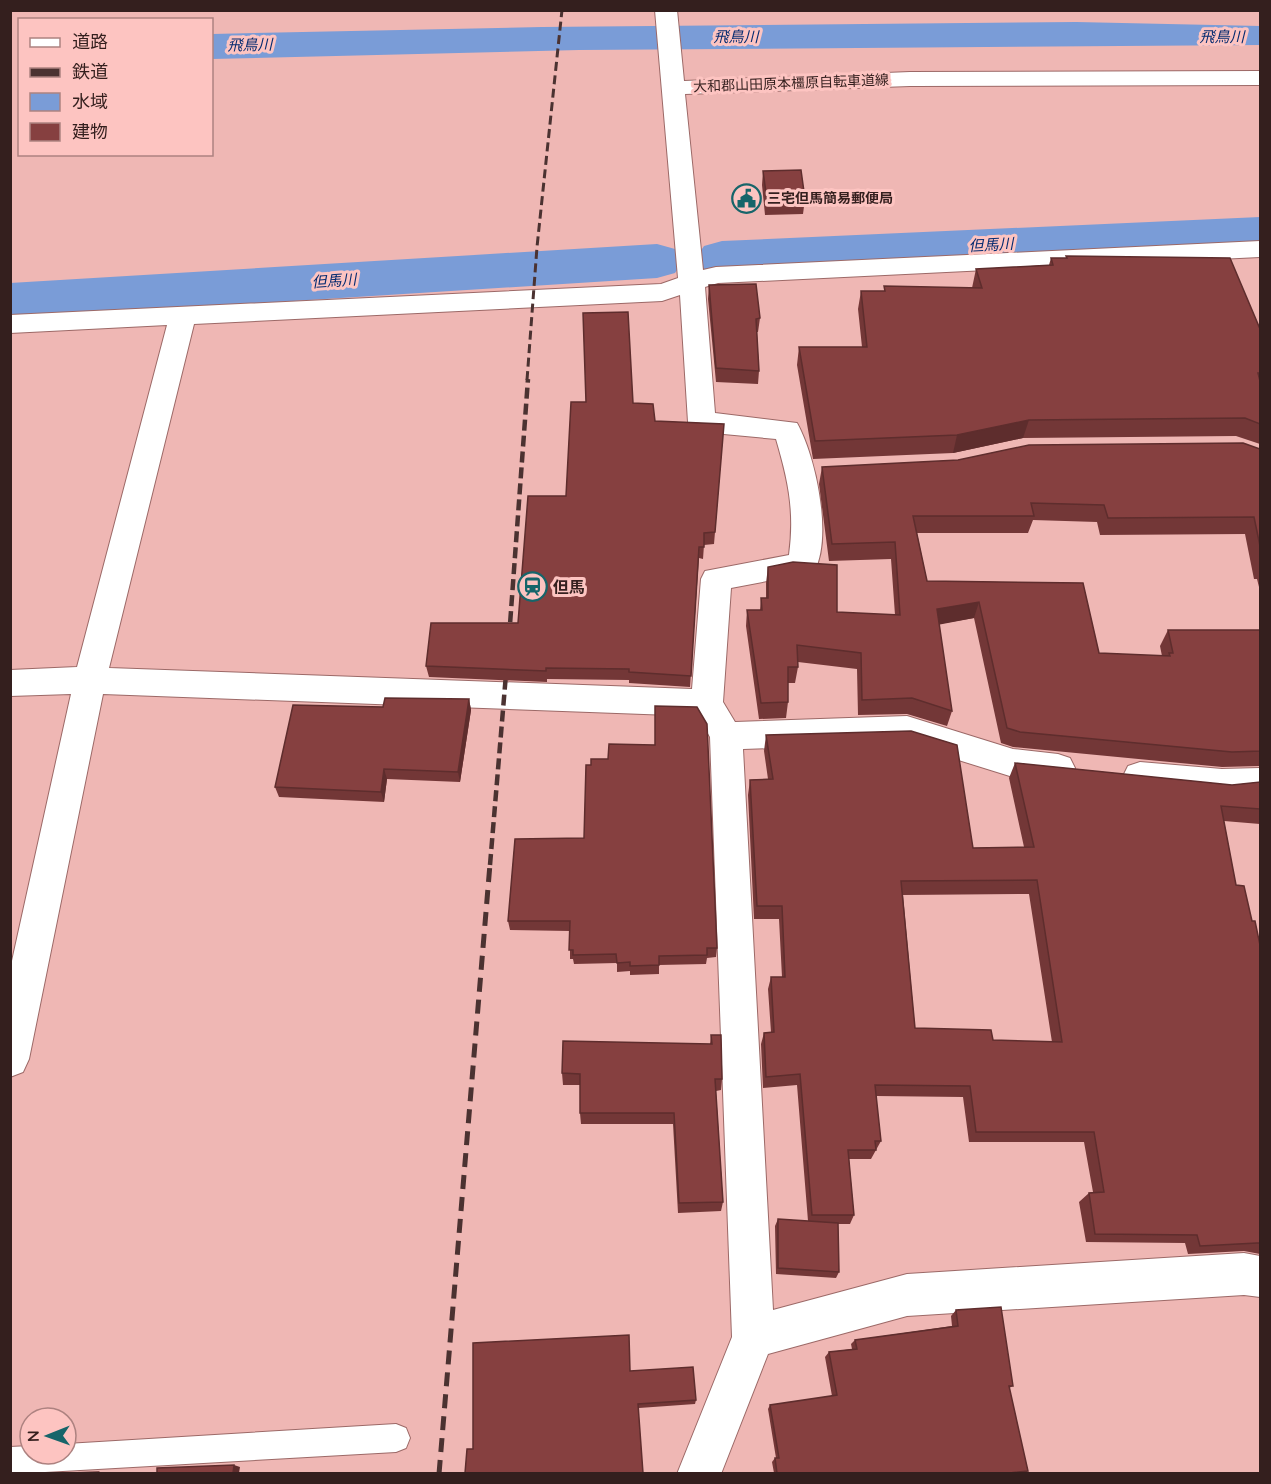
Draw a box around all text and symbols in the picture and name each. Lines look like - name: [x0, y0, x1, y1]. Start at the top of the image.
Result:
- legend: [18, 18, 213, 156]
- water label: 飛鳥川: [713, 27, 760, 46]
- water label: 飛鳥川: [1199, 27, 1246, 46]
- text: 道路: [72, 30, 108, 53]
- water label: 飛鳥川: [227, 35, 275, 54]
- text: 鉄道: [72, 60, 108, 83]
- street label: 大和郡山田原本橿原自転車道線: [693, 71, 889, 95]
- text: 水域: [72, 90, 108, 113]
- text: 建物: [72, 120, 108, 143]
- public building icon: 三宅但馬簡易郵便局: [730, 182, 762, 214]
- place label: 三宅但馬簡易郵便局: [767, 189, 893, 207]
- water label: 但馬川: [968, 234, 1016, 255]
- water label: 但馬川: [311, 269, 359, 292]
- station icon: 但馬: [516, 571, 548, 603]
- place label: 但馬: [553, 577, 585, 597]
- north arrow: [18, 1406, 78, 1466]
- text: N: [23, 1430, 43, 1442]

